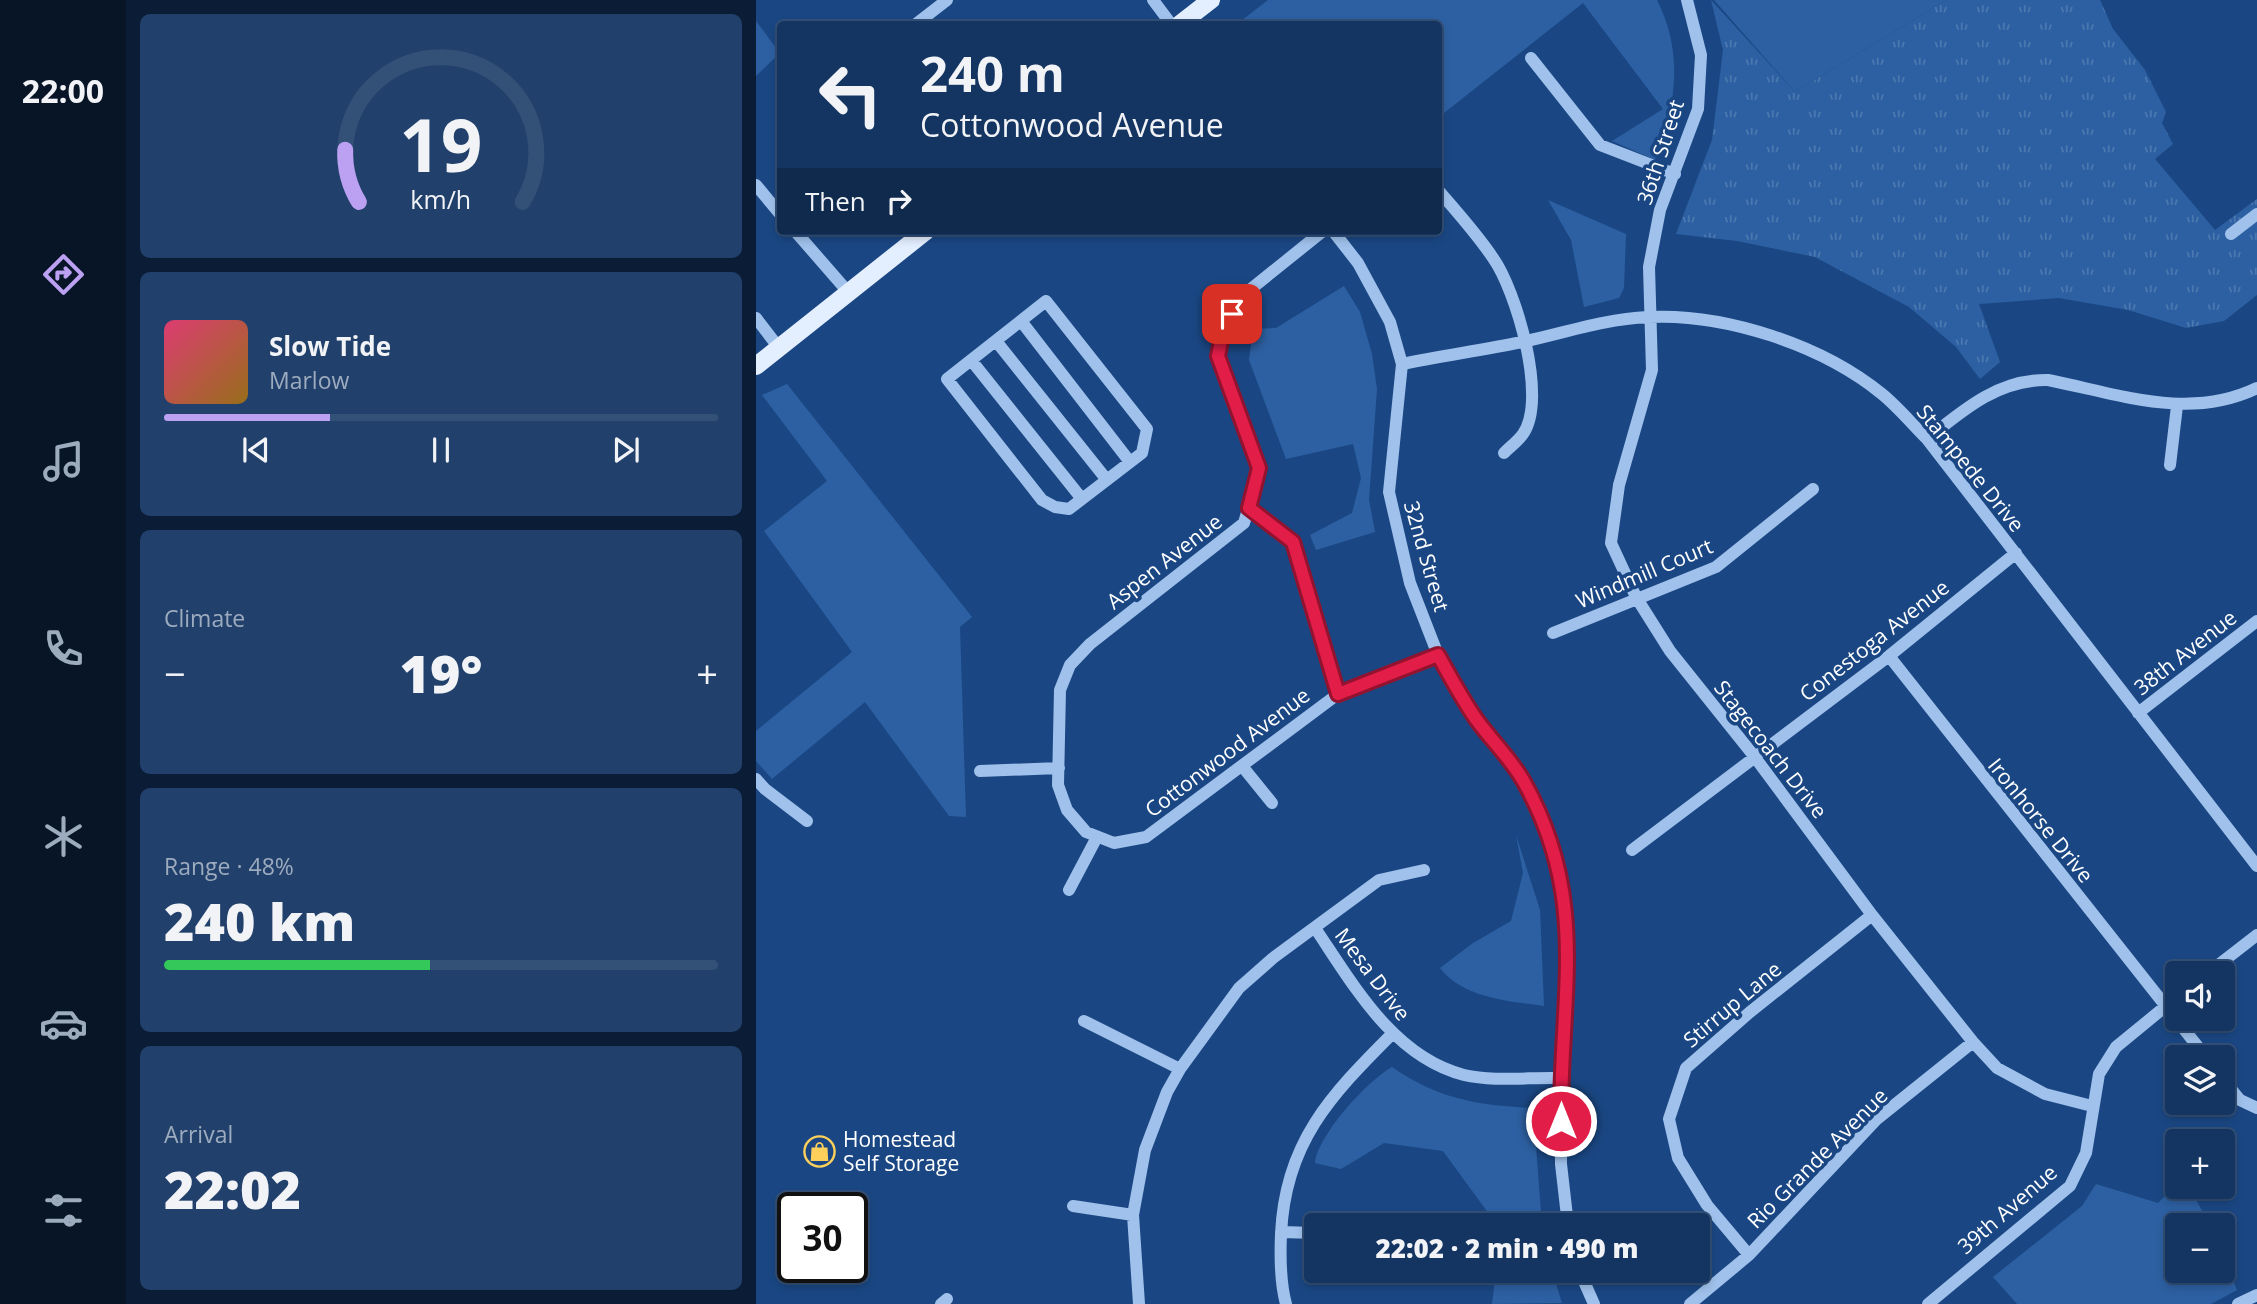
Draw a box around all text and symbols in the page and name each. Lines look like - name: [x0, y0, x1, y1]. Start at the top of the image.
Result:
- text: 240 m: [920, 40, 1065, 106]
- icon: left: [805, 49, 896, 140]
- text: 22:00: [22, 69, 104, 112]
- text: 19: [399, 94, 483, 193]
- street label: 36th Street: [1630, 96, 1690, 208]
- text: Cottonwood Avenue: [920, 103, 1224, 146]
- text: km/h: [411, 182, 471, 216]
- icon: right: [880, 182, 918, 220]
- text: Then: [805, 183, 866, 219]
- icon: directions: [39, 250, 88, 299]
- pin: [1202, 284, 1262, 344]
- icon: arrive: [1213, 295, 1251, 333]
- text: Slow Tide: [269, 328, 391, 364]
- text: Marlow: [269, 364, 349, 396]
- street label: Stampede Drive: [1911, 398, 2031, 538]
- icon: previous: [237, 431, 275, 469]
- icon: pause: [422, 431, 460, 469]
- icon: next: [607, 431, 645, 469]
- icon: music: [39, 437, 88, 486]
- street label: 32nd Street: [1398, 497, 1456, 615]
- street label: Aspen Avenue: [1100, 507, 1228, 615]
- street label: Windmill Court: [1571, 532, 1717, 614]
- street label: Conestoga Avenue: [1794, 573, 1954, 707]
- text: Climate: [164, 602, 245, 634]
- street label: 38th Avenue: [2128, 603, 2242, 701]
- icon: phone: [39, 624, 88, 673]
- text: 19°: [400, 637, 482, 708]
- text: −: [164, 647, 186, 699]
- text: +: [696, 647, 718, 699]
- street label: Stagecoach Drive: [1708, 674, 1834, 824]
- street label: Cottonwood Avenue: [1139, 681, 1315, 823]
- street label: Ironhorse Drive: [1982, 752, 2100, 888]
- icon: climate: [39, 812, 88, 861]
- text: Range · 48%: [164, 850, 294, 882]
- text: 240 km: [164, 885, 355, 956]
- street label: Mesa Drive: [1329, 922, 1417, 1026]
- street label: Stirrup Lane: [1677, 955, 1787, 1053]
- map controls: [2165, 961, 2235, 1283]
- button: sound: [2165, 961, 2235, 1031]
- icon: car: [39, 999, 88, 1048]
- button: layers: [2165, 1045, 2235, 1115]
- street label: Rio Grande Avenue: [1741, 1082, 1893, 1234]
- position arrow: [1524, 1084, 1598, 1158]
- text: Arrival: [164, 1118, 233, 1150]
- place label: Homestead Self Storage: [843, 1125, 959, 1177]
- button: +: [2165, 1129, 2235, 1199]
- shop icon: Homestead Self Storage: [803, 1134, 837, 1168]
- text: 22:02: [164, 1153, 301, 1224]
- street label: 39th Avenue: [1951, 1158, 2063, 1260]
- icon: filters: [39, 1186, 88, 1235]
- speed limit sign: 30: [777, 1192, 868, 1283]
- button: −: [2165, 1213, 2235, 1283]
- text: 22:02 · 2 min · 490 m: [1376, 1230, 1638, 1266]

